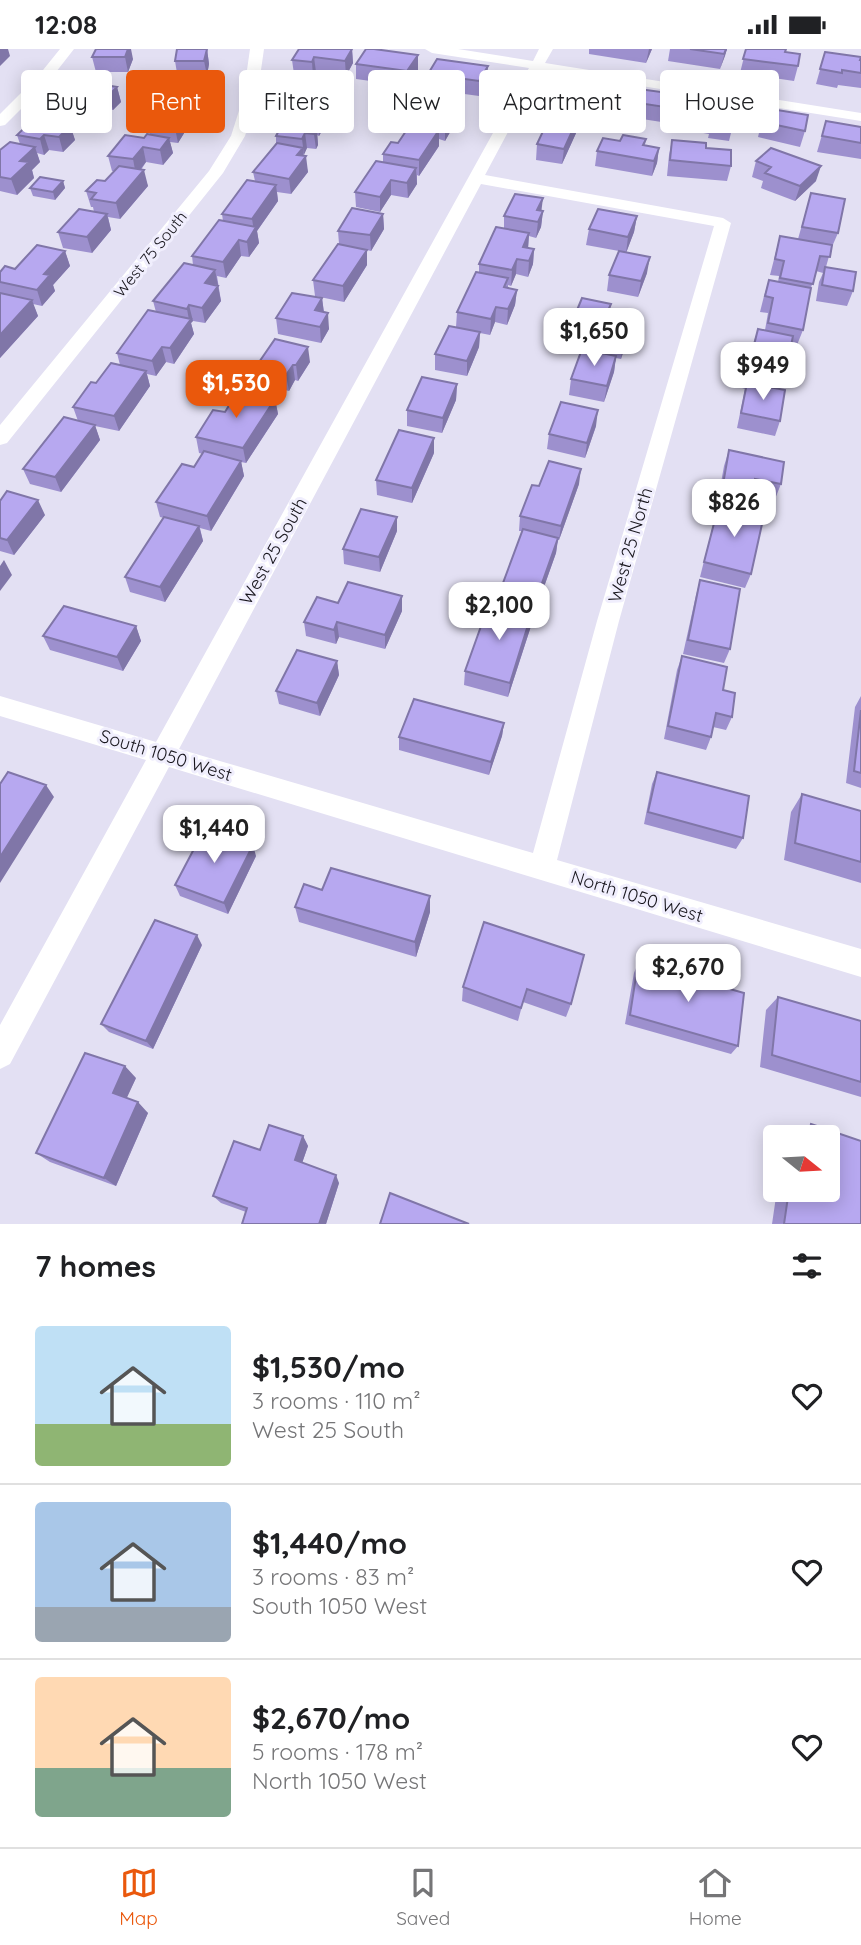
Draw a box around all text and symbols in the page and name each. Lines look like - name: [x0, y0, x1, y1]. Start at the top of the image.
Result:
- text: 12:08: [35, 8, 97, 41]
- chip: Buy: [21, 70, 112, 133]
- chip: Rent: [126, 70, 225, 133]
- chip: Filters: [239, 70, 354, 133]
- chip: New: [368, 70, 465, 133]
- chip: Apartment: [479, 70, 646, 133]
- chip: House: [660, 70, 779, 133]
- street label: West 75 South: [109, 207, 191, 301]
- pin: $1,650: [537, 309, 651, 368]
- text: $1,650: [559, 316, 629, 345]
- pin: $949: [722, 343, 804, 402]
- text: $949: [737, 350, 789, 379]
- pin: $1,530: [179, 361, 293, 420]
- text: $1,530: [202, 368, 270, 397]
- pin: $826: [693, 479, 775, 539]
- street label: West 25 North: [603, 485, 657, 605]
- text: $826: [708, 487, 760, 516]
- street label: West 25 South: [234, 493, 312, 609]
- pin: $2,100: [442, 583, 556, 642]
- text: $2,100: [465, 590, 533, 619]
- street label: South 1050 West: [97, 724, 235, 786]
- pin: $1,440: [157, 805, 271, 865]
- text: $1,440: [179, 813, 249, 842]
- street label: North 1050 West: [568, 865, 706, 927]
- pin: $2,670: [631, 944, 745, 1004]
- text: $2,670: [652, 952, 724, 981]
- north arrow: [763, 1125, 840, 1202]
- map controls: [763, 1125, 840, 1202]
- text: 7 homes: [35, 1247, 156, 1285]
- icon: filters: [788, 1247, 826, 1285]
- text: $1,530/mo: [252, 1348, 405, 1386]
- icon: home: [91, 1354, 175, 1438]
- icon: heart: [788, 1377, 826, 1415]
- text: 3 rooms · 110 m²: [252, 1386, 421, 1415]
- text: West 25 South: [252, 1415, 404, 1444]
- text: $1,440/mo: [252, 1524, 407, 1562]
- icon: home: [91, 1530, 175, 1614]
- icon: heart: [788, 1553, 826, 1591]
- text: 3 rooms · 83 m²: [252, 1562, 414, 1591]
- text: South 1050 West: [252, 1591, 427, 1620]
- text: $2,670/mo: [252, 1699, 410, 1737]
- icon: home: [91, 1705, 175, 1789]
- icon: heart: [788, 1728, 826, 1766]
- text: 5 rooms · 178 m²: [252, 1737, 423, 1766]
- text: North 1050 West: [252, 1766, 427, 1795]
- tab: Map: [119, 1864, 158, 1930]
- tab: Saved: [396, 1864, 450, 1930]
- tab: Home: [689, 1864, 742, 1930]

